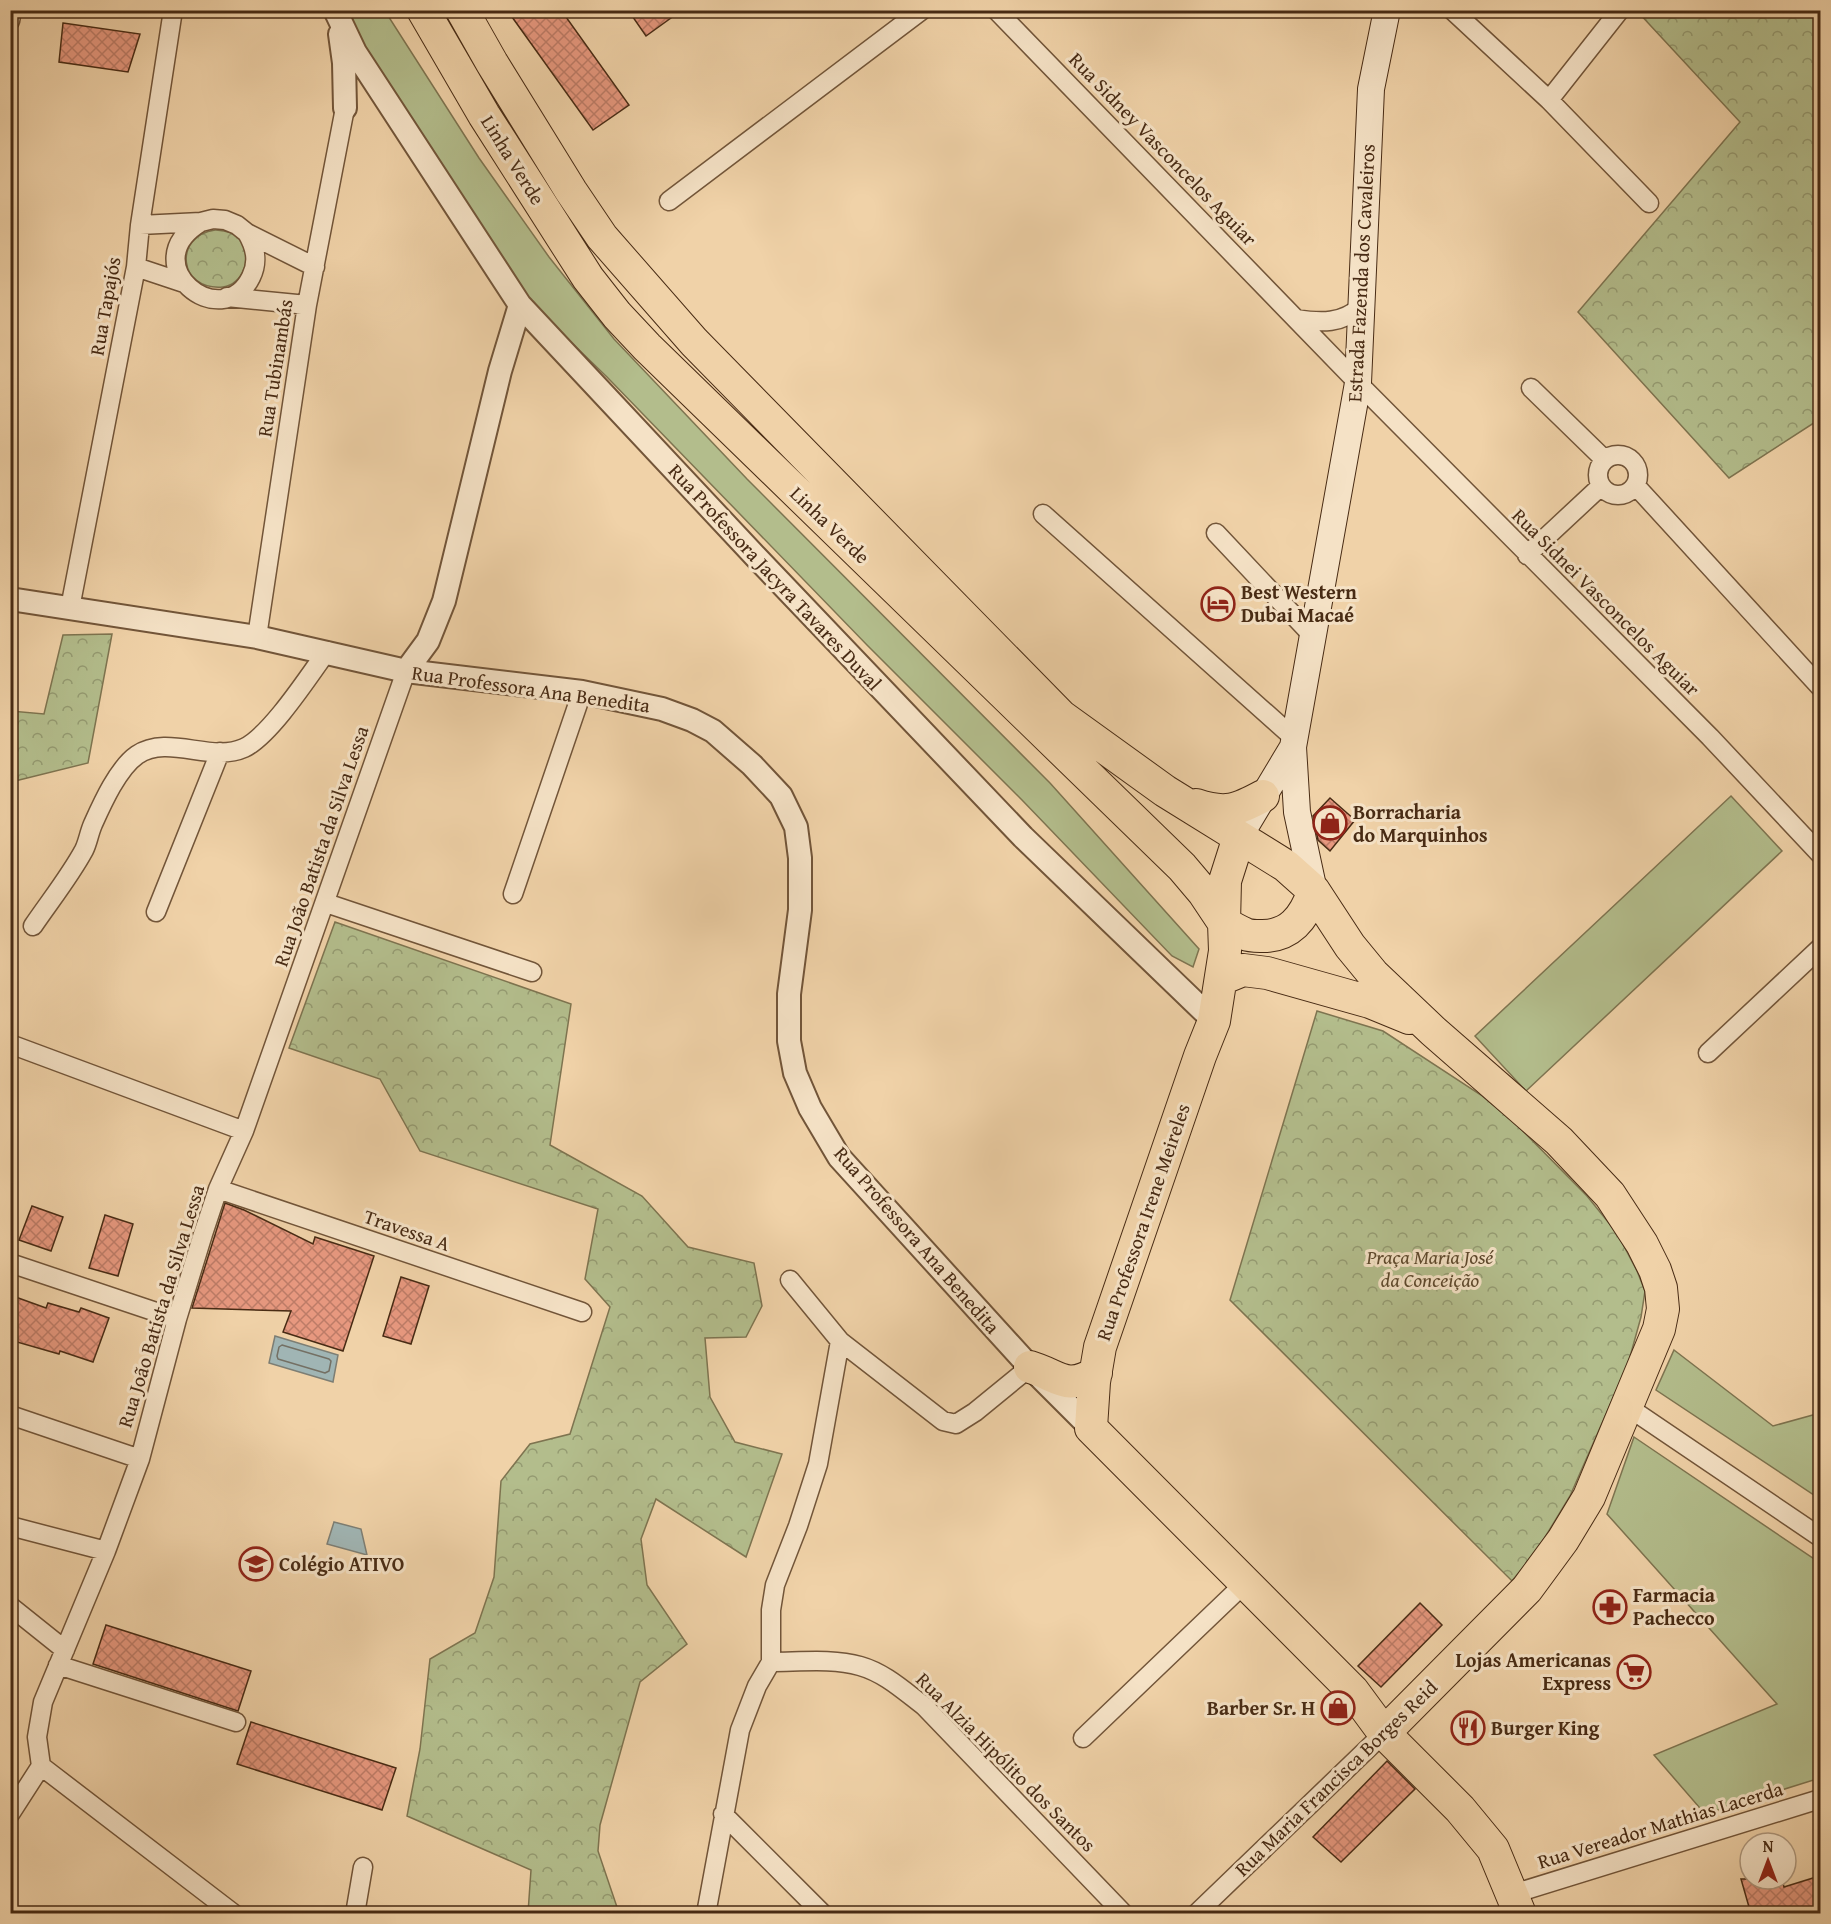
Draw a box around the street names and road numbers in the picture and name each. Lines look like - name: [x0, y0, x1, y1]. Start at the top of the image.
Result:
- street label: Rua Sidney Vasconcelos Aguiar: [1063, 45, 1264, 252]
- street label: Linha Verde: [474, 109, 553, 210]
- street label: Estrada Fazenda dos Cavaleiros: [1339, 143, 1382, 403]
- street label: Rua Tapajós: [82, 254, 127, 358]
- street label: Rua Tubinambás: [249, 297, 300, 439]
- street label: Rua Professora Jacyra Tavares Duval: [662, 457, 889, 697]
- street label: Linha Verde: [784, 479, 877, 570]
- street label: Rua Sidnei Vasconcelos Aguiar: [1506, 501, 1707, 702]
- street label: Rua Professora Ana Benedita: [410, 657, 653, 720]
- street label: Rua João Batista da Silva Lessa: [266, 721, 376, 970]
- street label: Rua Professora Irene Meireles: [1088, 1099, 1197, 1344]
- street label: Rua Professora Ana Benedita: [828, 1140, 1007, 1340]
- street label: Rua João Batista da Silva Lessa: [110, 1180, 211, 1431]
- street label: Travessa A: [360, 1201, 454, 1258]
- street label: Rua Alzia Hipólito dos Santos: [910, 1665, 1103, 1858]
- street label: Rua Maria Francisca Borges Reid: [1228, 1672, 1444, 1883]
- street label: Rua Vereador Mathias Lacerda: [1534, 1773, 1787, 1876]

